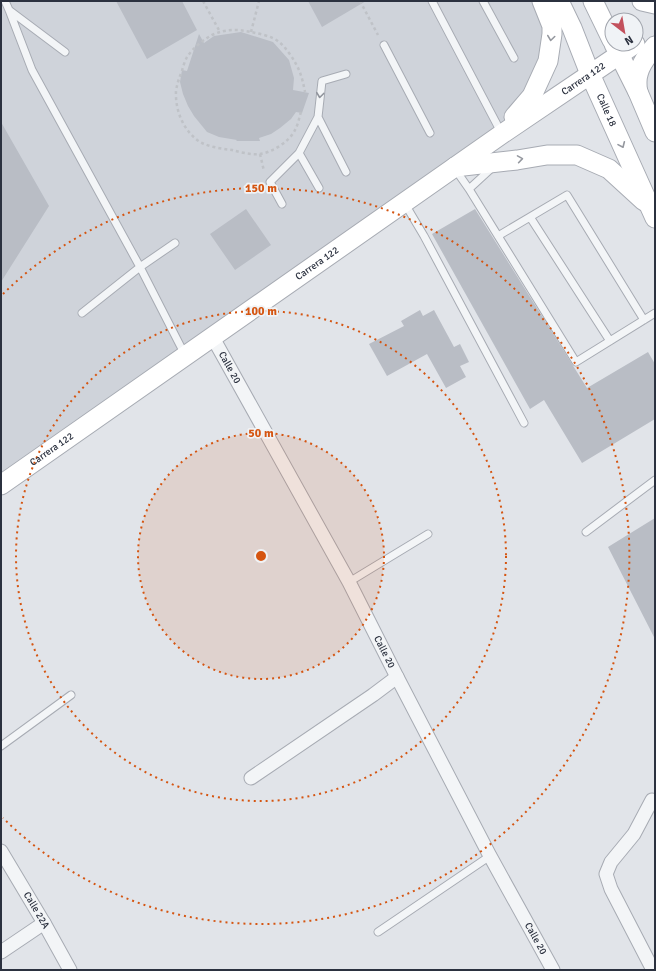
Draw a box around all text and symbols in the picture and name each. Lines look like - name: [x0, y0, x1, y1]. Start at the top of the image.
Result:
- north arrow: [604, 12, 644, 52]
- text: N: [622, 33, 636, 48]
- one-way arrow: [547, 35, 556, 41]
- street label: Carrera 122: [559, 60, 608, 98]
- one-way arrow: [316, 92, 325, 98]
- street label: Calle 18: [594, 92, 619, 128]
- one-way arrow: [617, 141, 625, 148]
- one-way arrow: [517, 155, 523, 164]
- text: 150 m: [245, 181, 277, 196]
- street label: Carrera 122: [293, 244, 341, 283]
- text: 100 m: [245, 304, 277, 319]
- street label: Calle 20: [216, 349, 243, 386]
- text: 50 m: [248, 426, 274, 441]
- street label: Carrera 122: [28, 430, 76, 469]
- centre of rings: [254, 549, 268, 563]
- street label: Calle 20: [371, 634, 398, 670]
- street label: Calle 22A: [21, 890, 52, 931]
- street label: Calle 20: [522, 920, 549, 957]

